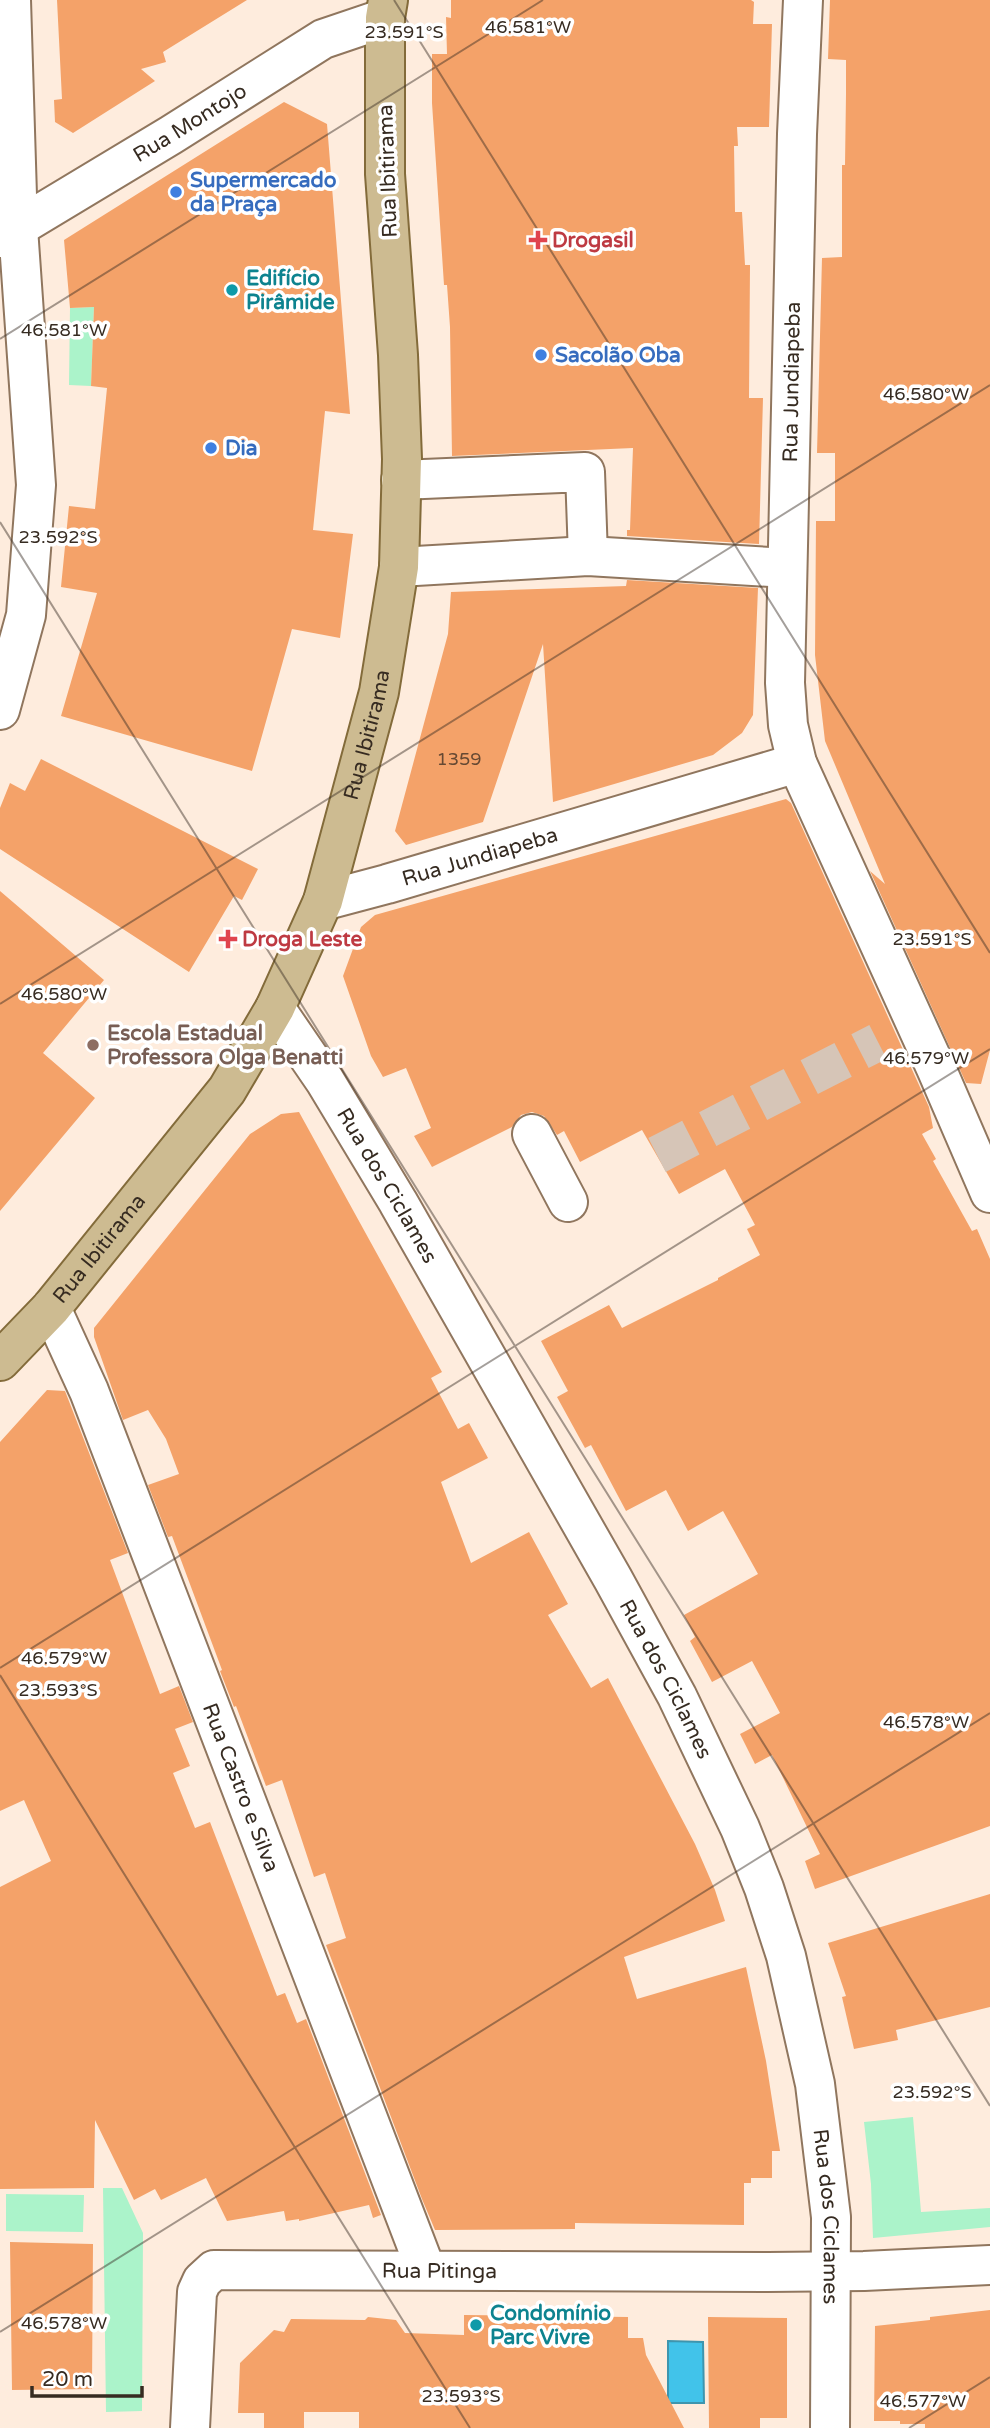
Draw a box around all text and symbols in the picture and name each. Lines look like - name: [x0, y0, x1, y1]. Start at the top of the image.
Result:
- text: 46.581°W: [485, 16, 571, 38]
- text: 23.591°S: [364, 21, 444, 43]
- street label: Rua Montojo: [128, 78, 251, 167]
- street label: Rua Ibitirama: [373, 104, 403, 238]
- place label: Supermercado da Praça: [190, 168, 337, 217]
- marker: Supermercado da Praça: [168, 184, 184, 200]
- place label: Drogasil: [552, 228, 634, 253]
- marker: Drogasil: [530, 232, 546, 248]
- place label: Edifício Pirâmide: [246, 266, 335, 315]
- marker: Edifício Pirâmide: [224, 282, 240, 298]
- street label: Rua Jundiapeba: [778, 301, 806, 463]
- text: 46.581°W: [21, 319, 107, 341]
- place label: Sacolão Oba: [555, 343, 681, 368]
- marker: Sacolão Oba: [533, 347, 549, 363]
- text: 46.580°W: [883, 383, 969, 405]
- place label: Dia: [225, 436, 258, 461]
- marker: Dia: [203, 440, 219, 456]
- text: 23.592°S: [18, 526, 98, 548]
- street label: Rua Ibitirama: [338, 668, 395, 803]
- house number: 1359: [436, 748, 482, 770]
- street label: Rua Jundiapeba: [399, 822, 561, 891]
- place label: Droga Leste: [242, 927, 362, 952]
- text: 23.591°S: [892, 928, 972, 950]
- marker: Droga Leste: [220, 931, 236, 947]
- text: 46.580°W: [21, 983, 107, 1005]
- place label: Escola Estadual Professora Olga Benatti: [107, 1021, 343, 1070]
- marker: Escola Estadual Professora Olga Benatti: [85, 1037, 101, 1053]
- text: 46.579°W: [883, 1047, 969, 1069]
- street label: Rua dos Ciclames: [332, 1103, 443, 1267]
- street label: Rua Ibitirama: [47, 1189, 151, 1308]
- street label: Rua dos Ciclames: [614, 1595, 718, 1763]
- text: 46.579°W: [21, 1647, 107, 1669]
- text: 23.593°S: [18, 1679, 98, 1701]
- street label: Rua Castro e Silva: [197, 1700, 285, 1876]
- text: 46.578°W: [883, 1711, 969, 1733]
- text: 23.592°S: [892, 2081, 972, 2103]
- street label: Rua dos Ciclames: [808, 2127, 844, 2304]
- street label: Rua Pitinga: [382, 2258, 497, 2284]
- place label: Condomínio Parc Vivre: [490, 2301, 611, 2350]
- text: 46.578°W: [21, 2312, 107, 2334]
- marker: Condomínio Parc Vivre: [468, 2317, 484, 2333]
- scale bar: [32, 2354, 142, 2398]
- text: 20 m: [42, 2367, 93, 2392]
- text: 23.593°S: [421, 2385, 501, 2407]
- text: 46.577°W: [880, 2390, 966, 2412]

